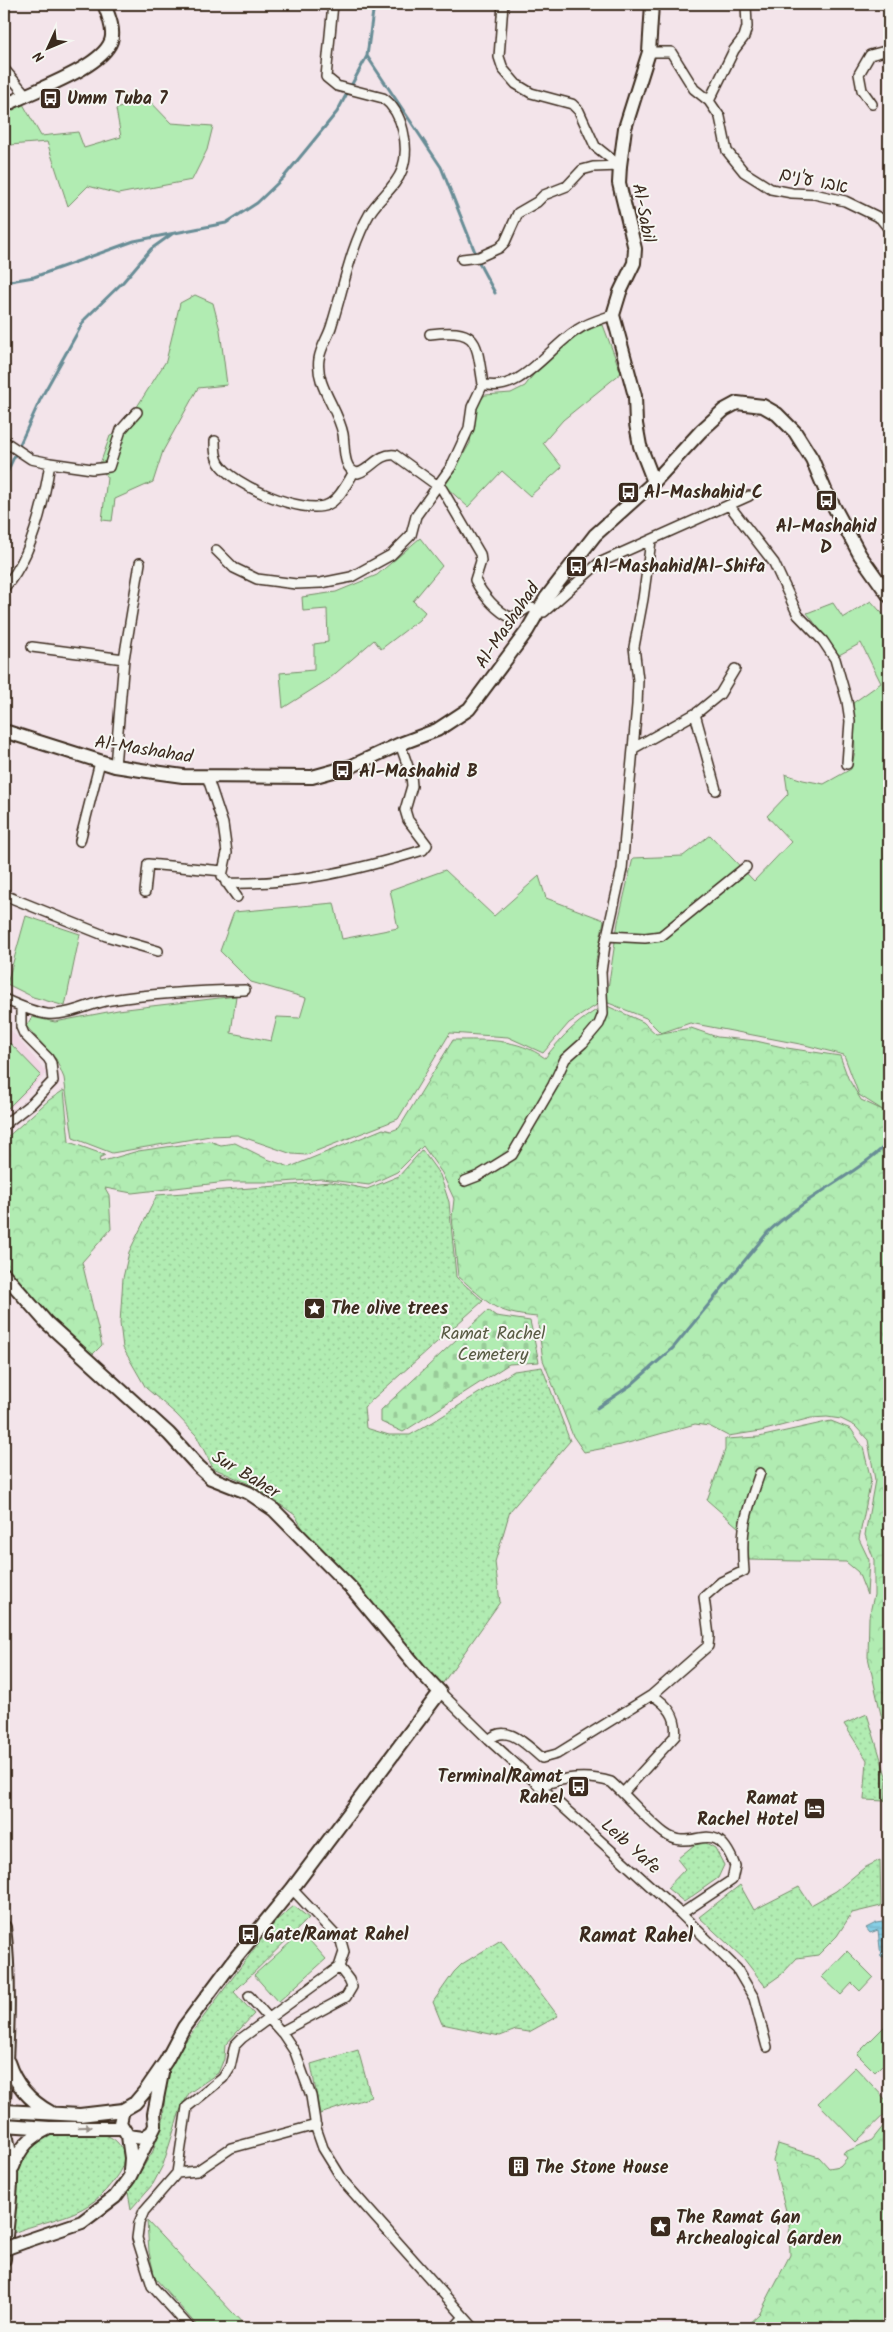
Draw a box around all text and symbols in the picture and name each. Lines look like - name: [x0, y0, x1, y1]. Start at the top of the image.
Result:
- north arrow: [22, 22, 72, 72]
- text: N: [28, 45, 50, 67]
- place label: Umm Tuba 7: [67, 85, 168, 114]
- bus stop icon: Umm Tuba 7: [39, 86, 63, 110]
- street label: אבו ע'נים: [777, 160, 851, 203]
- street label: Al-Sabil: [623, 181, 663, 246]
- place label: Al-Mashahid C: [644, 479, 763, 508]
- bus stop icon: Al-Mashahid C: [616, 480, 640, 504]
- bus stop icon: Al-Mashahid D: [814, 489, 838, 513]
- place label: Al-Mashahid D: [776, 513, 877, 563]
- place label: Al-Mashahid/Al-Shifa: [592, 553, 765, 582]
- bus stop icon: Al-Mashahid/Al-Shifa: [564, 554, 588, 578]
- street label: Al-Mashahad: [469, 576, 549, 675]
- street label: Al-Mashahad: [93, 728, 196, 773]
- place label: Al-Mashahid B: [359, 758, 478, 787]
- bus stop icon: Al-Mashahid B: [331, 759, 355, 783]
- place label: The olive trees: [331, 1295, 449, 1324]
- place icon: The olive trees: [303, 1296, 327, 1320]
- park label: Ramat Rachel Cemetery: [440, 1320, 546, 1370]
- street label: Sur Baher: [206, 1444, 286, 1508]
- place label: Terminal/Ramat Rahel: [437, 1763, 564, 1813]
- bus stop icon: Terminal/Ramat Rahel: [567, 1774, 591, 1798]
- place label: Ramat Rachel Hotel: [697, 1785, 799, 1835]
- hotel icon: Ramat Rachel Hotel: [802, 1796, 826, 1820]
- street label: Leib Yafe: [593, 1812, 667, 1882]
- place label: Gate/Ramat Rahel: [264, 1921, 409, 1950]
- district label: Ramat Rahel: [579, 1921, 694, 1953]
- bus stop icon: Gate/Ramat Rahel: [236, 1922, 260, 1946]
- one-way arrow: [77, 2123, 93, 2131]
- place label: The Stone House: [535, 2154, 669, 2183]
- building icon: The Stone House: [507, 2155, 531, 2179]
- place label: The Ramat Gan Archealogical Garden: [676, 2204, 842, 2254]
- place icon: The Ramat Gan Archealogical Garden: [648, 2215, 672, 2239]

